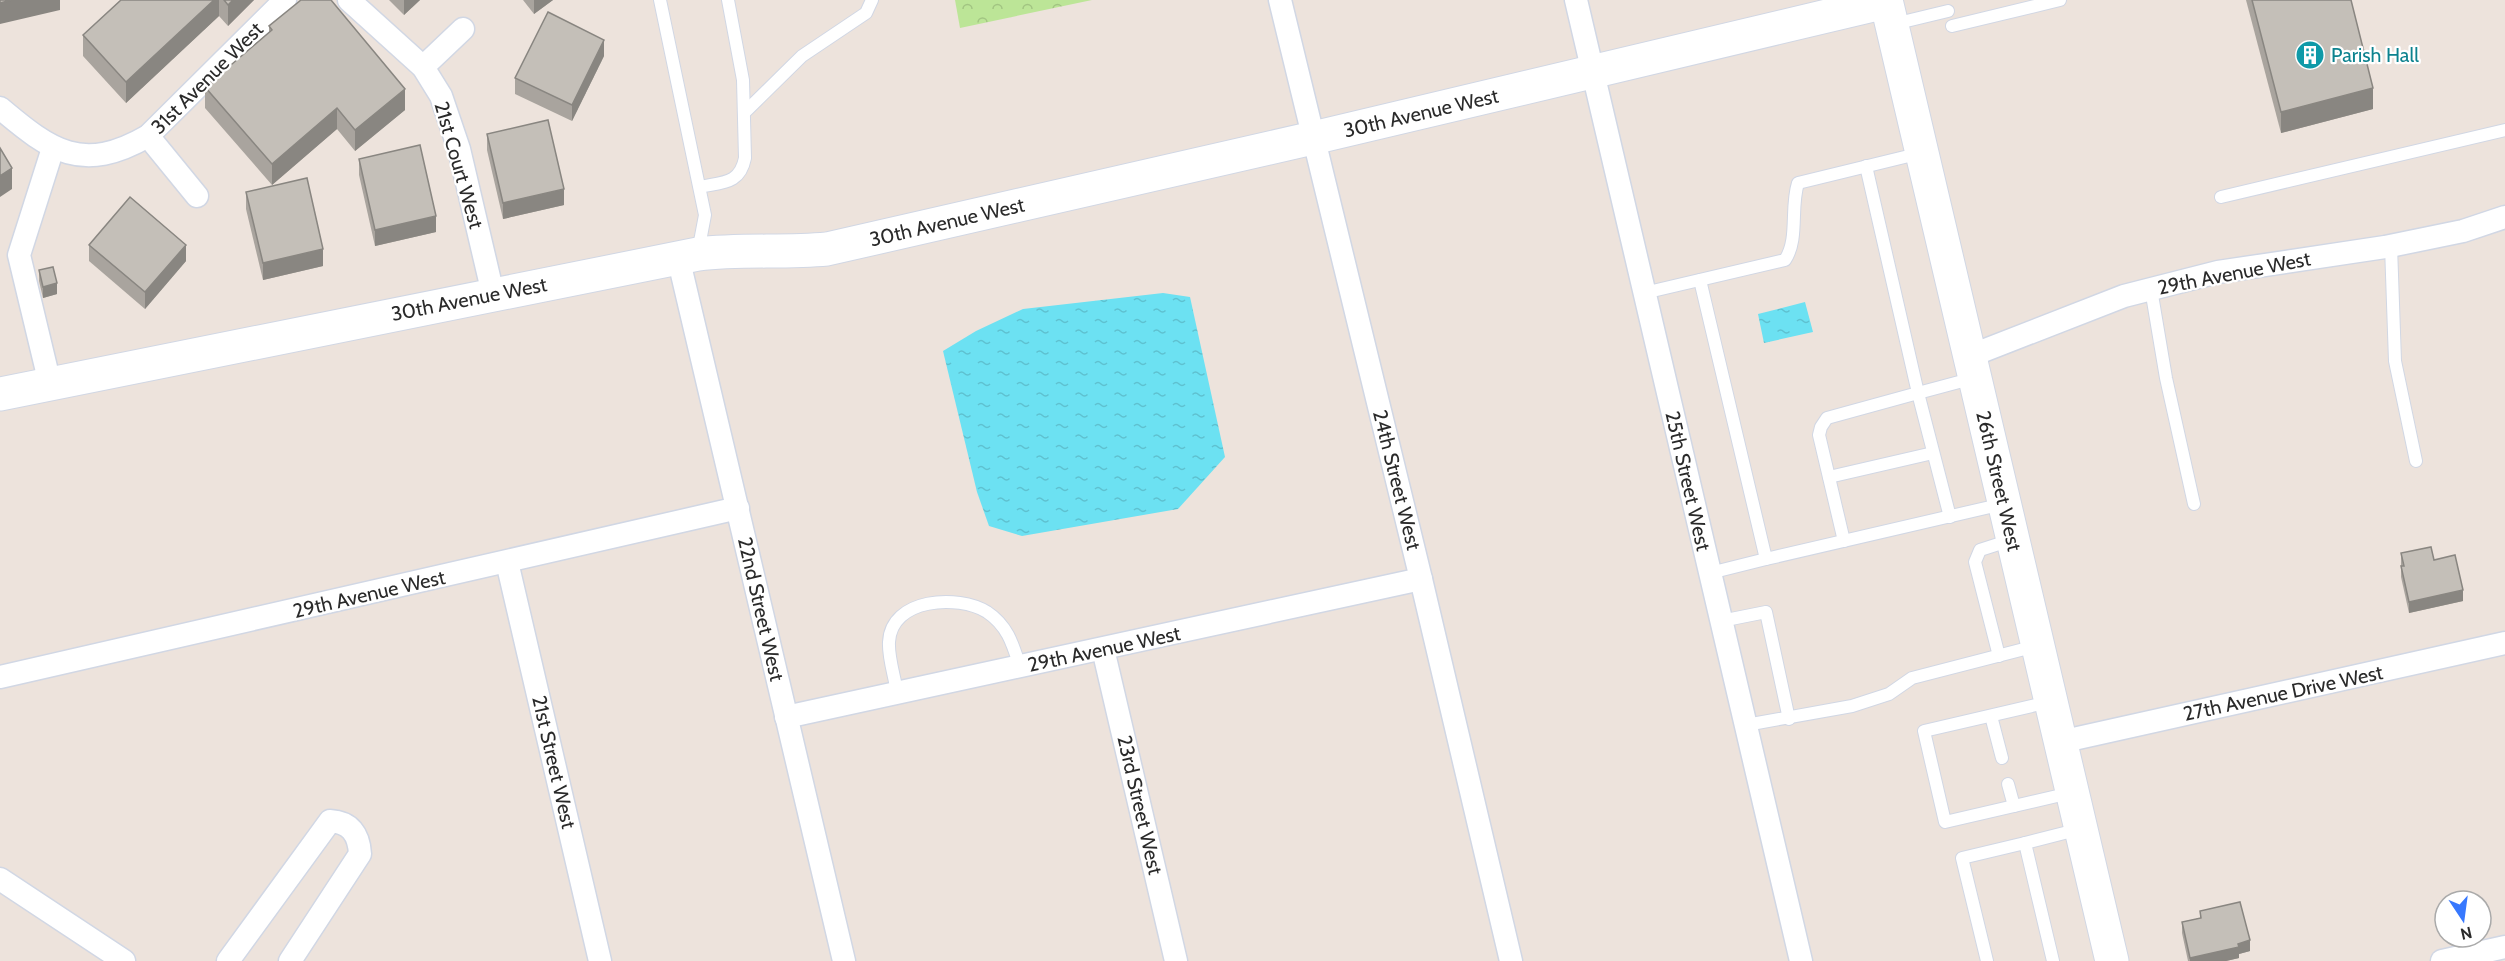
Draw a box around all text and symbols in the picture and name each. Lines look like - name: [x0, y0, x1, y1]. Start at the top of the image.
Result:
- street label: 31st Avenue West: [146, 17, 268, 139]
- building icon: Parish Hall: [2294, 39, 2326, 71]
- place label: Parish Hall: [2331, 43, 2419, 67]
- street label: 30th Avenue West: [1341, 83, 1501, 142]
- street label: 21st Court West: [429, 99, 489, 232]
- street label: 30th Avenue West: [867, 192, 1027, 251]
- street label: 29th Avenue West: [2156, 246, 2313, 300]
- street label: 30th Avenue West: [389, 272, 549, 326]
- street label: 24th Street West: [1368, 408, 1426, 553]
- street label: 25th Street West: [1660, 409, 1716, 553]
- street label: 26th Street West: [1971, 409, 2027, 554]
- street label: 22nd Street West: [733, 535, 789, 684]
- street label: 29th Avenue West: [291, 565, 448, 623]
- street label: 29th Avenue West: [1026, 621, 1183, 677]
- street label: 27th Avenue Drive West: [2181, 660, 2385, 726]
- street label: 21st Street West: [527, 693, 581, 831]
- street label: 23rd Street West: [1112, 733, 1168, 877]
- north arrow: [2433, 889, 2493, 949]
- text: N: [2459, 923, 2474, 944]

